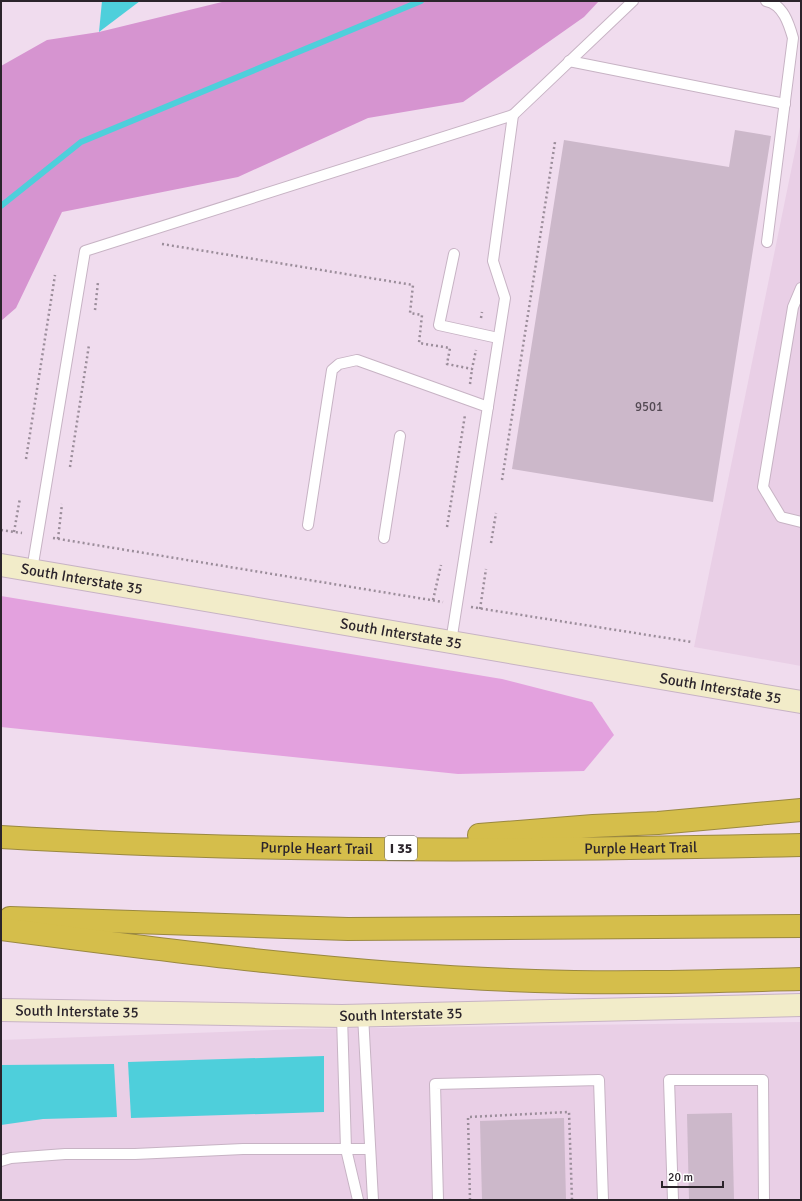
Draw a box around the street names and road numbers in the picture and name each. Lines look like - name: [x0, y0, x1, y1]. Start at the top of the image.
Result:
- street label: South Interstate 35: [20, 560, 144, 598]
- street label: South Interstate 35: [339, 614, 463, 653]
- street label: South Interstate 35: [658, 669, 783, 707]
- road number: I 35: [385, 836, 417, 860]
- street label: Purple Heart Trail: [260, 838, 373, 858]
- street label: Purple Heart Trail: [584, 838, 697, 858]
- street label: South Interstate 35: [15, 1001, 139, 1021]
- street label: South Interstate 35: [339, 1004, 463, 1025]

